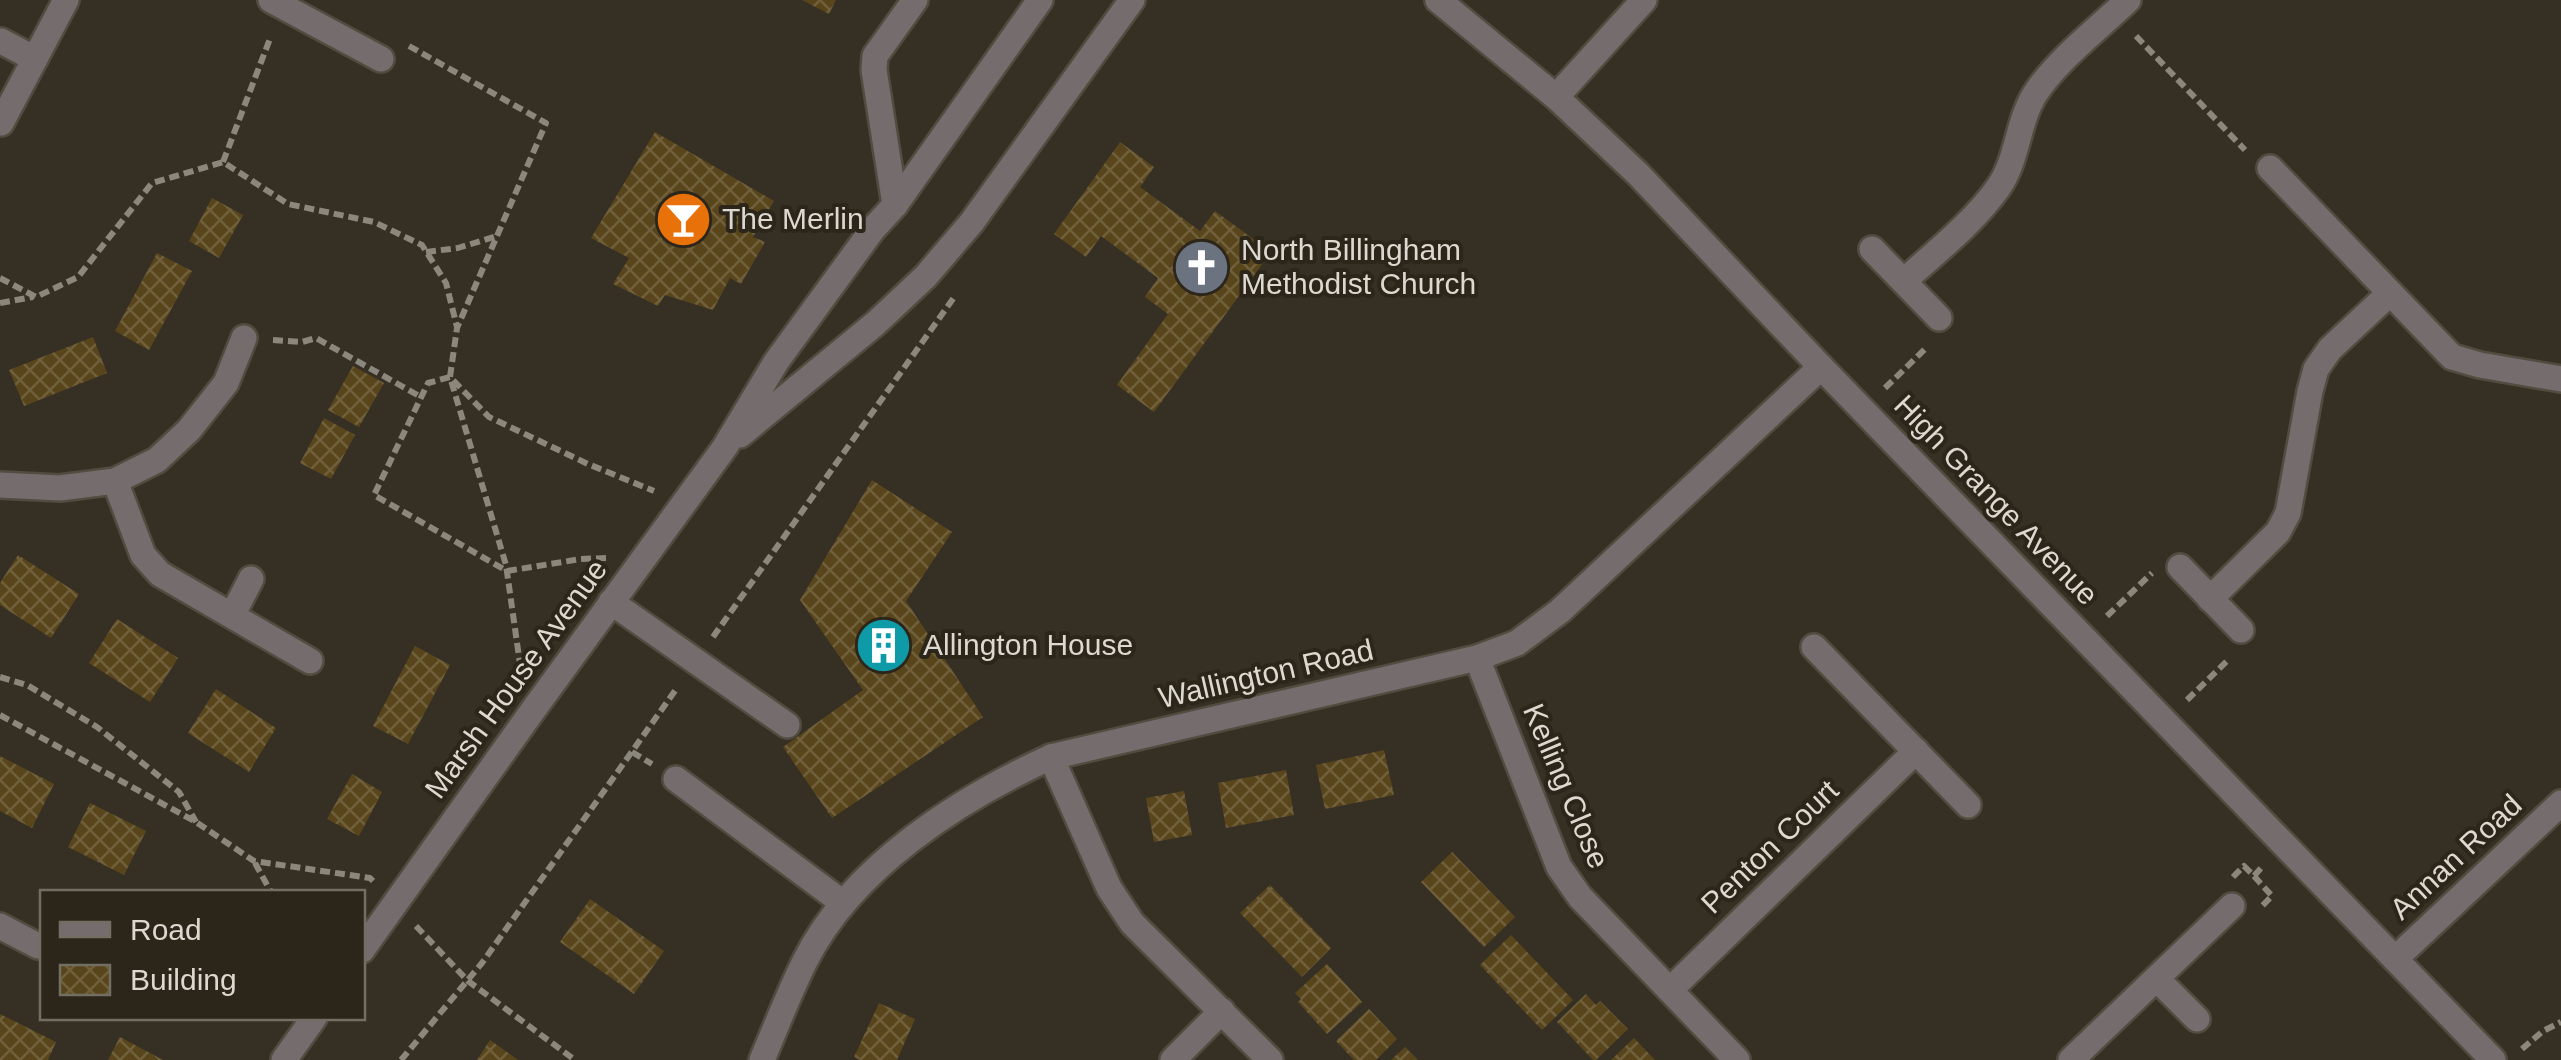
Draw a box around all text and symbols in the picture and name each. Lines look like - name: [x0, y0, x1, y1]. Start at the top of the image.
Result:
- bar icon: The Merlin: [653, 189, 713, 249]
- place label: The Merlin: [722, 202, 864, 235]
- place label: North Billingham Methodist Church: [1241, 233, 1476, 300]
- church icon: North Billingham Methodist Church: [1172, 237, 1232, 297]
- street label: High Grange Avenue: [1888, 388, 2105, 611]
- street label: Marsh House Avenue: [418, 553, 613, 804]
- building icon: Allington House: [854, 615, 914, 675]
- place label: Allington House: [923, 628, 1133, 661]
- street label: Wallington Road: [1155, 633, 1376, 714]
- street label: Kelling Close: [1517, 699, 1616, 873]
- street label: Penton Court: [1695, 773, 1845, 920]
- street label: Annan Road: [2383, 788, 2528, 926]
- legend: [40, 890, 365, 1020]
- text: Road: [130, 913, 202, 946]
- text: Building: [130, 963, 237, 996]

